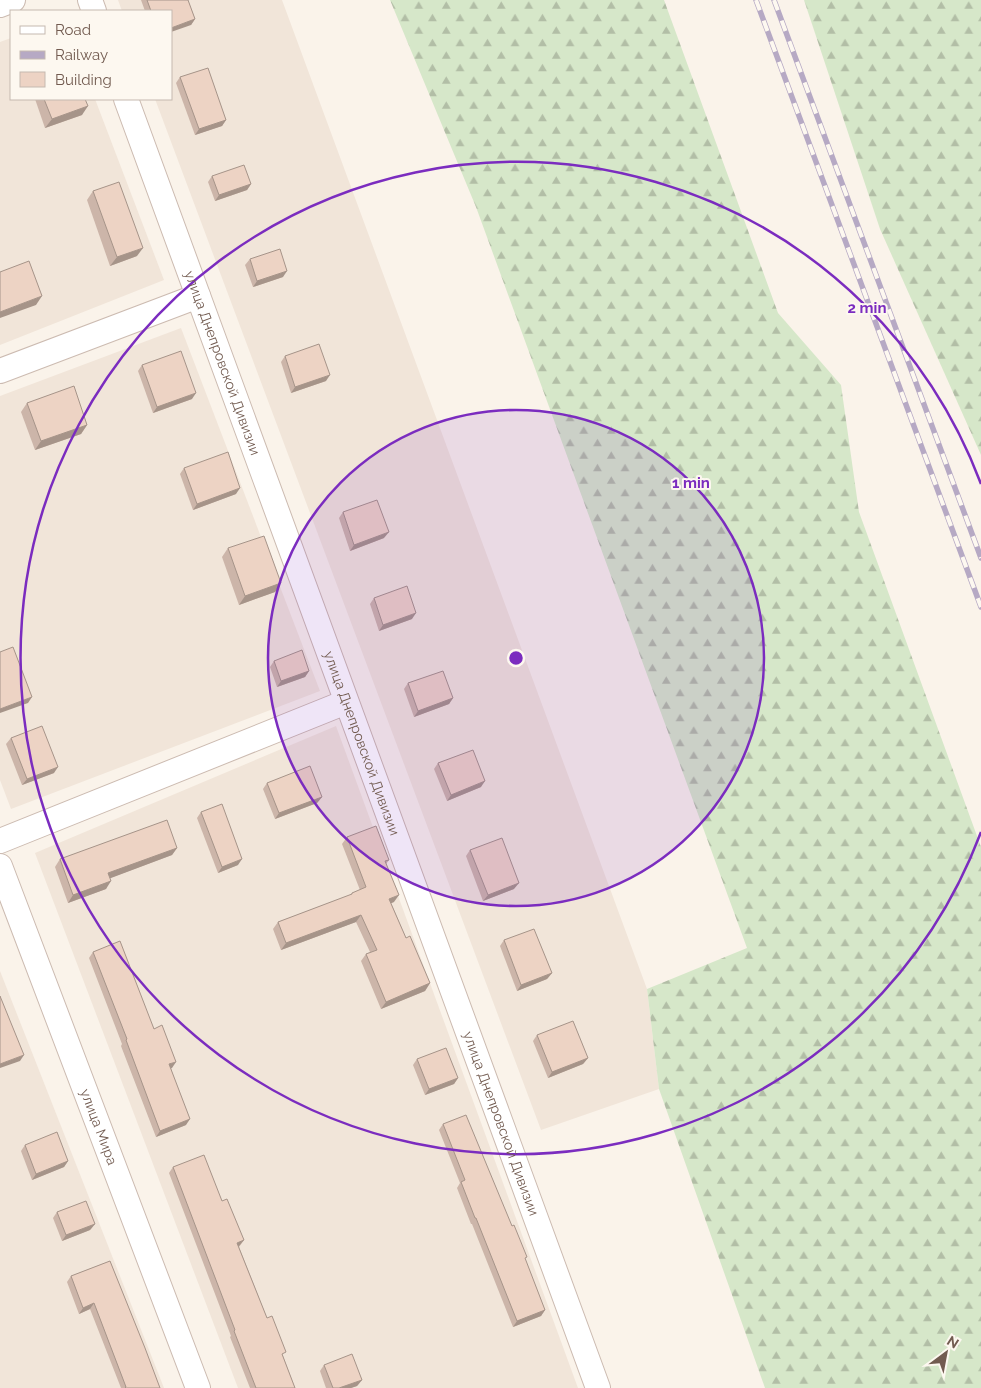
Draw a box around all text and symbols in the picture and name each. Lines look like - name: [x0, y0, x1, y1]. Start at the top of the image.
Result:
- legend: [10, 10, 172, 100]
- text: Road: [55, 21, 91, 39]
- text: Railway: [55, 46, 108, 64]
- text: Building: [55, 71, 112, 89]
- street label: улица Днепровской Дивизии: [182, 268, 264, 457]
- text: 2 min: [848, 299, 886, 317]
- text: 1 min: [672, 474, 710, 492]
- street label: улица Днепровской Дивизии: [321, 649, 403, 838]
- centre of rings: [507, 649, 525, 667]
- street label: улица Днепровской Дивизии: [460, 1029, 542, 1218]
- street label: улица Мира: [77, 1087, 121, 1167]
- north arrow: [921, 1328, 971, 1378]
- text: N: [944, 1332, 962, 1352]

